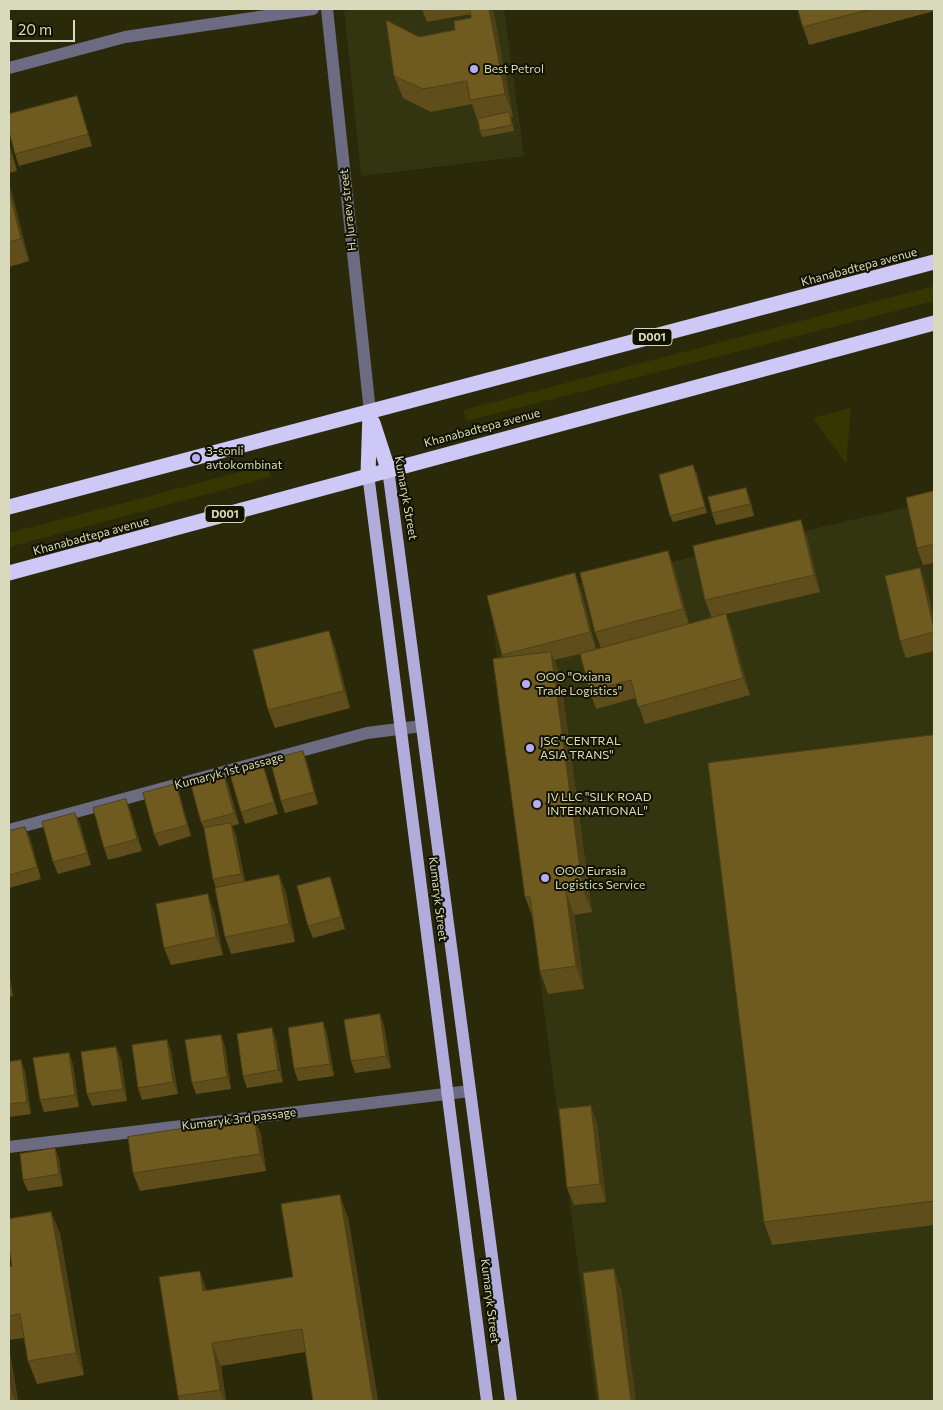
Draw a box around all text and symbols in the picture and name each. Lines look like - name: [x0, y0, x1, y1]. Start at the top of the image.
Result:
- scale bar: [12, 10, 78, 42]
- text: 20 m: [18, 20, 52, 38]
- place label: Best Petrol: [484, 62, 544, 76]
- marker: Best Petrol: [468, 63, 480, 75]
- street label: H. Juraev street: [337, 168, 359, 252]
- street label: Khanabadtepa avenue: [799, 245, 919, 289]
- road number: D001: [632, 328, 672, 346]
- street label: Khanabadtepa avenue: [422, 406, 542, 450]
- place label: 3-sonli avtokombinat: [206, 444, 282, 472]
- marker: 3-sonli avtokombinat: [190, 452, 202, 464]
- street label: Kumaryk Street: [392, 455, 420, 541]
- road number: D001: [205, 506, 245, 522]
- street label: Khanabadtepa avenue: [31, 514, 151, 558]
- place label: ООО "Oxiana Trade Logistics": [536, 670, 622, 698]
- marker: ООО "Oxiana Trade Logistics": [520, 678, 532, 690]
- place label: JSC "CENTRAL ASIA TRANS": [540, 734, 621, 762]
- marker: JSC "CENTRAL ASIA TRANS": [524, 742, 536, 754]
- street label: Kumaryk 1st passage: [173, 750, 285, 792]
- place label: JV LLC "SILK ROAD INTERNATIONAL": [547, 790, 652, 818]
- marker: JV LLC "SILK ROAD INTERNATIONAL": [531, 798, 543, 810]
- street label: Kumaryk Street: [426, 856, 450, 942]
- place label: OOO Eurasia Logistics Service: [555, 864, 645, 892]
- marker: OOO Eurasia Logistics Service: [539, 872, 551, 884]
- street label: Kumaryk 3rd passage: [181, 1105, 297, 1133]
- street label: Kumaryk Street: [478, 1258, 502, 1344]

